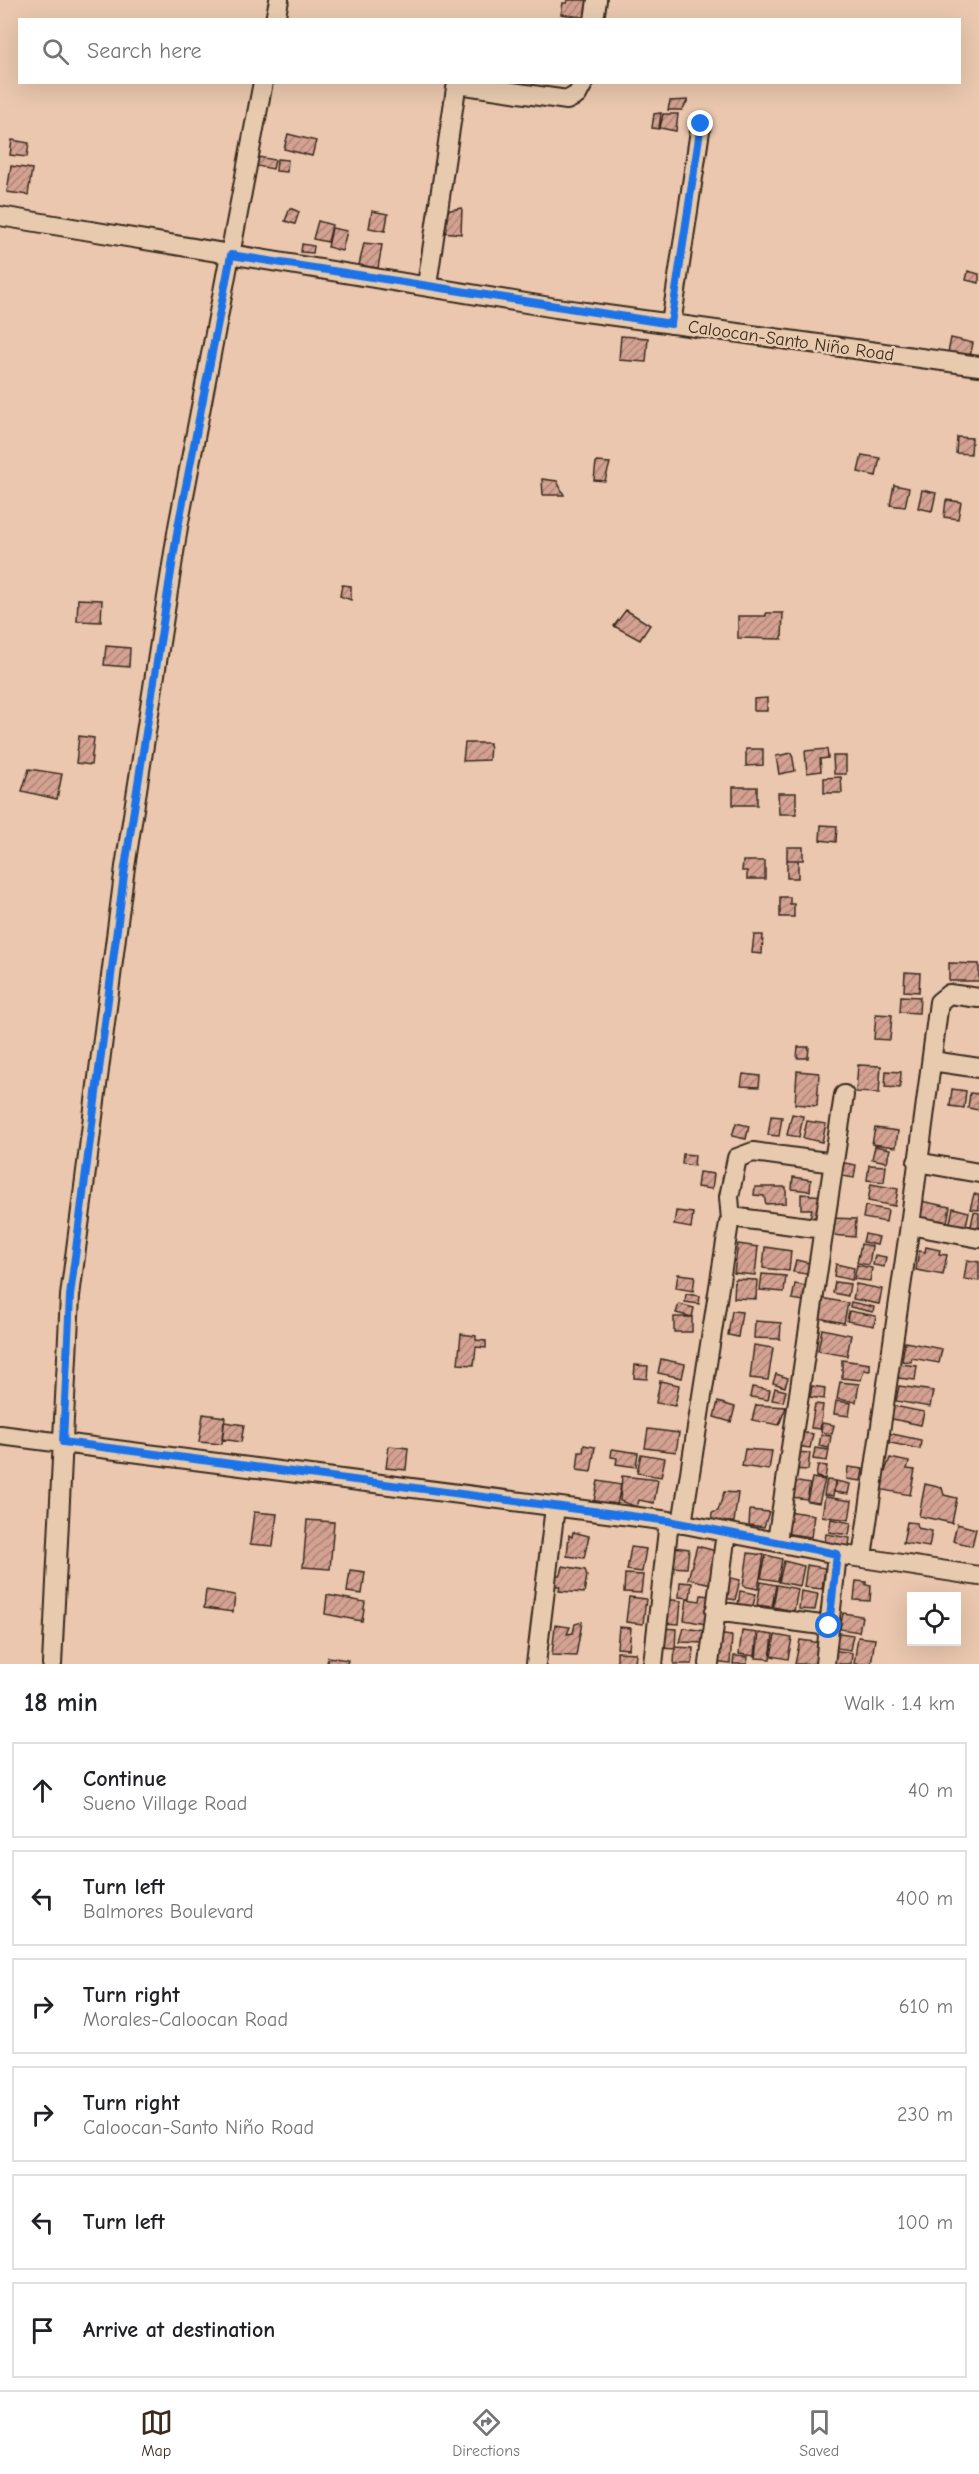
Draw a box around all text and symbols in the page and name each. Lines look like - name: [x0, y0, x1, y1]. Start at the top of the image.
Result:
- search box: [18, 18, 961, 84]
- icon: search: [39, 35, 72, 68]
- text: Search here: [87, 38, 202, 64]
- route end: [687, 110, 713, 136]
- street label: Caloocan-Santo Niño Road: [686, 316, 896, 366]
- map controls: [907, 1592, 961, 1646]
- button: locate: [907, 1592, 961, 1646]
- route start: [815, 1612, 841, 1638]
- text: 18 min: [24, 1688, 98, 1718]
- text: Walk · 1.4 km: [844, 1692, 955, 1715]
- text: Continue: [83, 1766, 166, 1792]
- icon: ahead: [26, 1774, 59, 1807]
- text: 40 m: [908, 1779, 953, 1802]
- text: Sueno Village Road: [83, 1792, 247, 1815]
- text: Turn left: [83, 1874, 165, 1900]
- icon: left: [26, 1882, 59, 1915]
- text: 400 m: [896, 1887, 953, 1910]
- text: Balmores Boulevard: [83, 1900, 254, 1923]
- text: Turn right: [83, 1982, 180, 2008]
- icon: right: [26, 1990, 59, 2023]
- text: 610 m: [899, 1995, 953, 2018]
- text: Morales-Caloocan Road: [83, 2008, 288, 2031]
- text: Turn right: [83, 2090, 180, 2116]
- icon: right: [26, 2098, 59, 2131]
- text: 230 m: [897, 2103, 953, 2126]
- text: Caloocan-Santo Niño Road: [83, 2116, 314, 2139]
- icon: left: [26, 2206, 59, 2239]
- text: Turn left: [83, 2209, 165, 2235]
- text: 100 m: [898, 2211, 953, 2234]
- icon: arrive: [26, 2314, 59, 2347]
- text: Arrive at destination: [83, 2317, 275, 2343]
- tab: Map: [140, 2406, 173, 2460]
- tab: Directions: [452, 2406, 520, 2460]
- tab: Saved: [799, 2406, 839, 2460]

